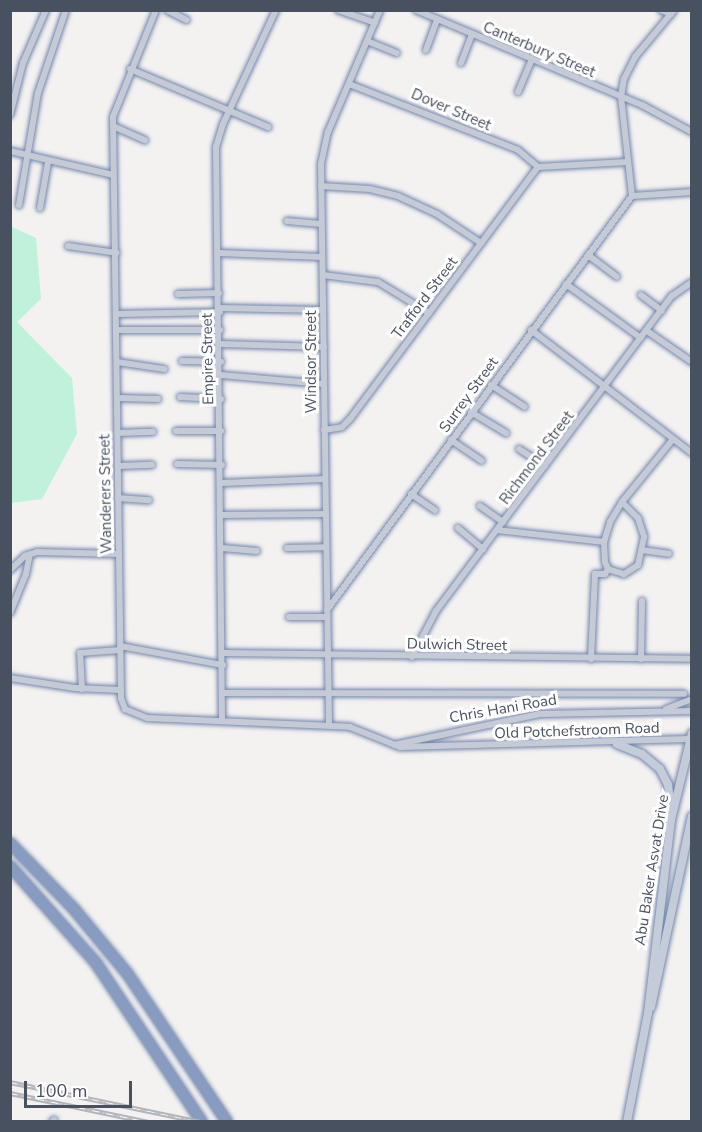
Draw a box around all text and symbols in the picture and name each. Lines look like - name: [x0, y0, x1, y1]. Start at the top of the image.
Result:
- street label: Canterbury Street: [480, 18, 598, 82]
- street label: Dover Street: [408, 85, 494, 135]
- street label: Trafford Street: [388, 254, 462, 342]
- street label: Windsor Street: [303, 311, 321, 413]
- street label: Empire Street: [198, 313, 218, 405]
- street label: Surrey Street: [436, 354, 502, 436]
- street label: Richmond Street: [496, 408, 578, 508]
- street label: Wanderers Street: [96, 434, 116, 554]
- street label: Dulwich Street: [407, 635, 507, 655]
- street label: Chris Hani Road: [448, 691, 558, 727]
- street label: Old Potchefstroom Road: [494, 719, 660, 743]
- street label: Abu Baker Asvat Drive: [631, 793, 673, 947]
- scale bar: [27, 1069, 135, 1107]
- text: 100 m: [35, 1079, 87, 1103]

